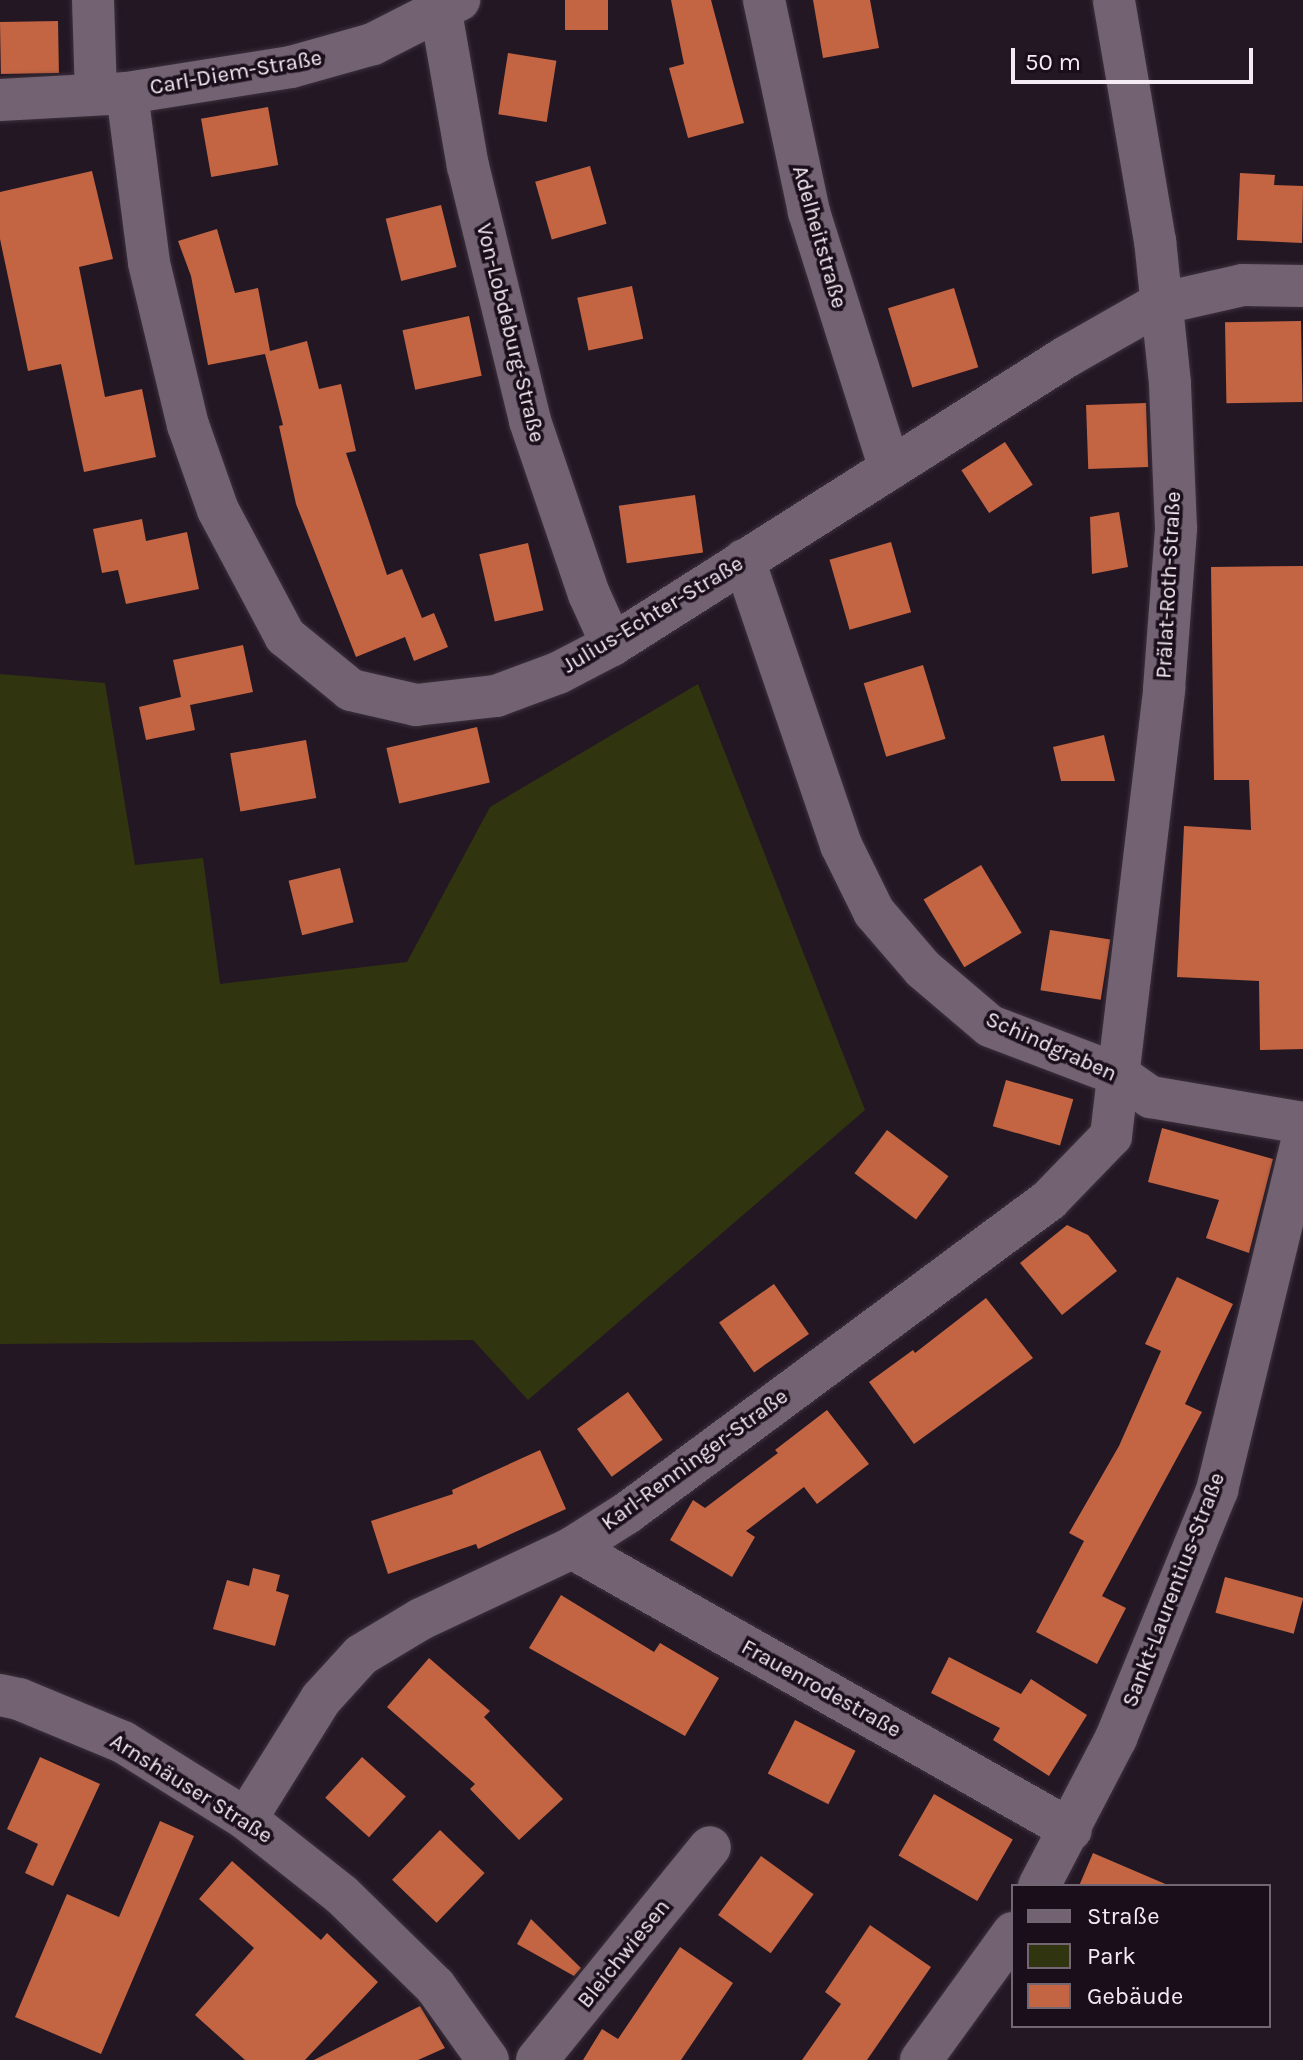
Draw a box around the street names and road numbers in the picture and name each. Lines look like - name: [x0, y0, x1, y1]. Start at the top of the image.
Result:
- street label: Carl-Diem-Straße: [148, 45, 324, 101]
- street label: Adelheitstraße: [786, 163, 852, 311]
- street label: Von-Lobdeburg-Straße: [470, 221, 550, 445]
- street label: Prälat-Roth-Straße: [1151, 491, 1187, 679]
- street label: Julius-Echter-Straße: [558, 551, 748, 679]
- street label: Schindgraben: [981, 1006, 1121, 1088]
- street label: Karl-Renninger-Straße: [597, 1383, 793, 1537]
- street label: Sankt-Laurentius-Straße: [1117, 1469, 1231, 1711]
- street label: Frauenrodestraße: [737, 1634, 905, 1744]
- street label: Arnshäuser Straße: [105, 1728, 277, 1850]
- street label: Bleichwiesen: [572, 1894, 676, 2014]

